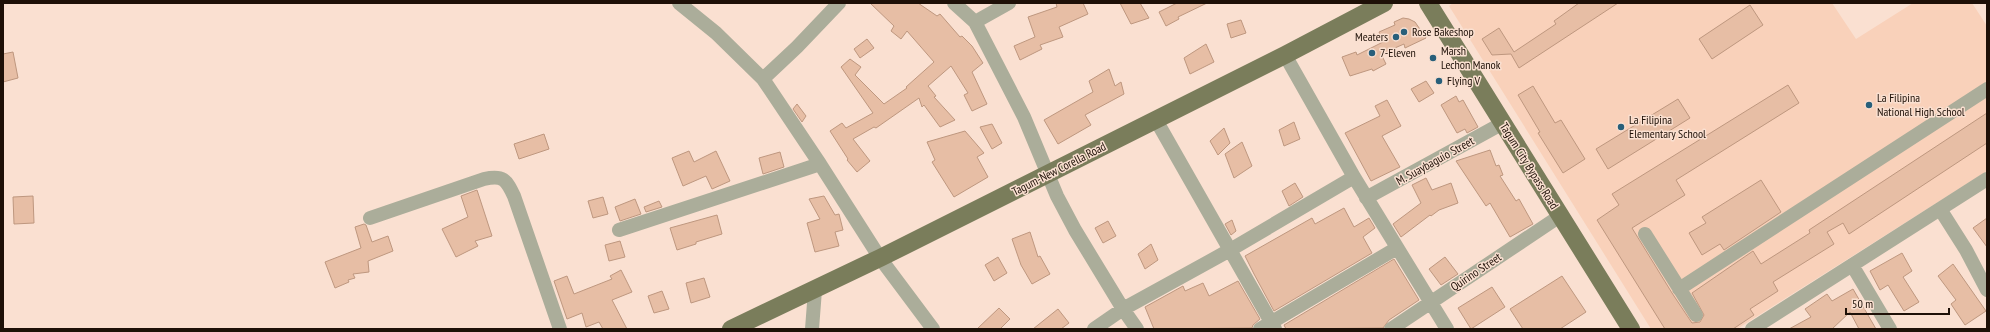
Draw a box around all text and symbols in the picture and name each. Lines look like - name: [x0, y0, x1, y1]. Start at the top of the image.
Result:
- place label: Rose Bakeshop: [1412, 24, 1474, 39]
- marker: Rose Bakeshop: [1399, 27, 1409, 37]
- place label: Meaters: [1355, 29, 1388, 44]
- marker: Meaters: [1391, 32, 1401, 42]
- place label: Marsh Lechon Manok: [1441, 43, 1501, 72]
- place label: 7-Eleven: [1380, 45, 1416, 60]
- marker: 7-Eleven: [1367, 48, 1377, 58]
- marker: Marsh Lechon Manok: [1428, 53, 1438, 63]
- place label: Flying V: [1447, 73, 1481, 88]
- marker: Flying V: [1434, 76, 1444, 86]
- place label: La Filipina National High School: [1877, 90, 1965, 119]
- marker: La Filipina National High School: [1864, 100, 1874, 110]
- place label: La Filipina Elementary School: [1629, 112, 1706, 141]
- street label: Tagum City Bypass Road: [1497, 120, 1562, 212]
- marker: La Filipina Elementary School: [1616, 122, 1626, 132]
- street label: M. Suaybaguio Street: [1393, 133, 1477, 188]
- street label: Tagum-New Corella Road: [1009, 138, 1108, 199]
- street label: Quirino Street: [1447, 249, 1505, 294]
- scale bar: [1846, 290, 1949, 316]
- text: 50 m: [1852, 296, 1873, 311]

